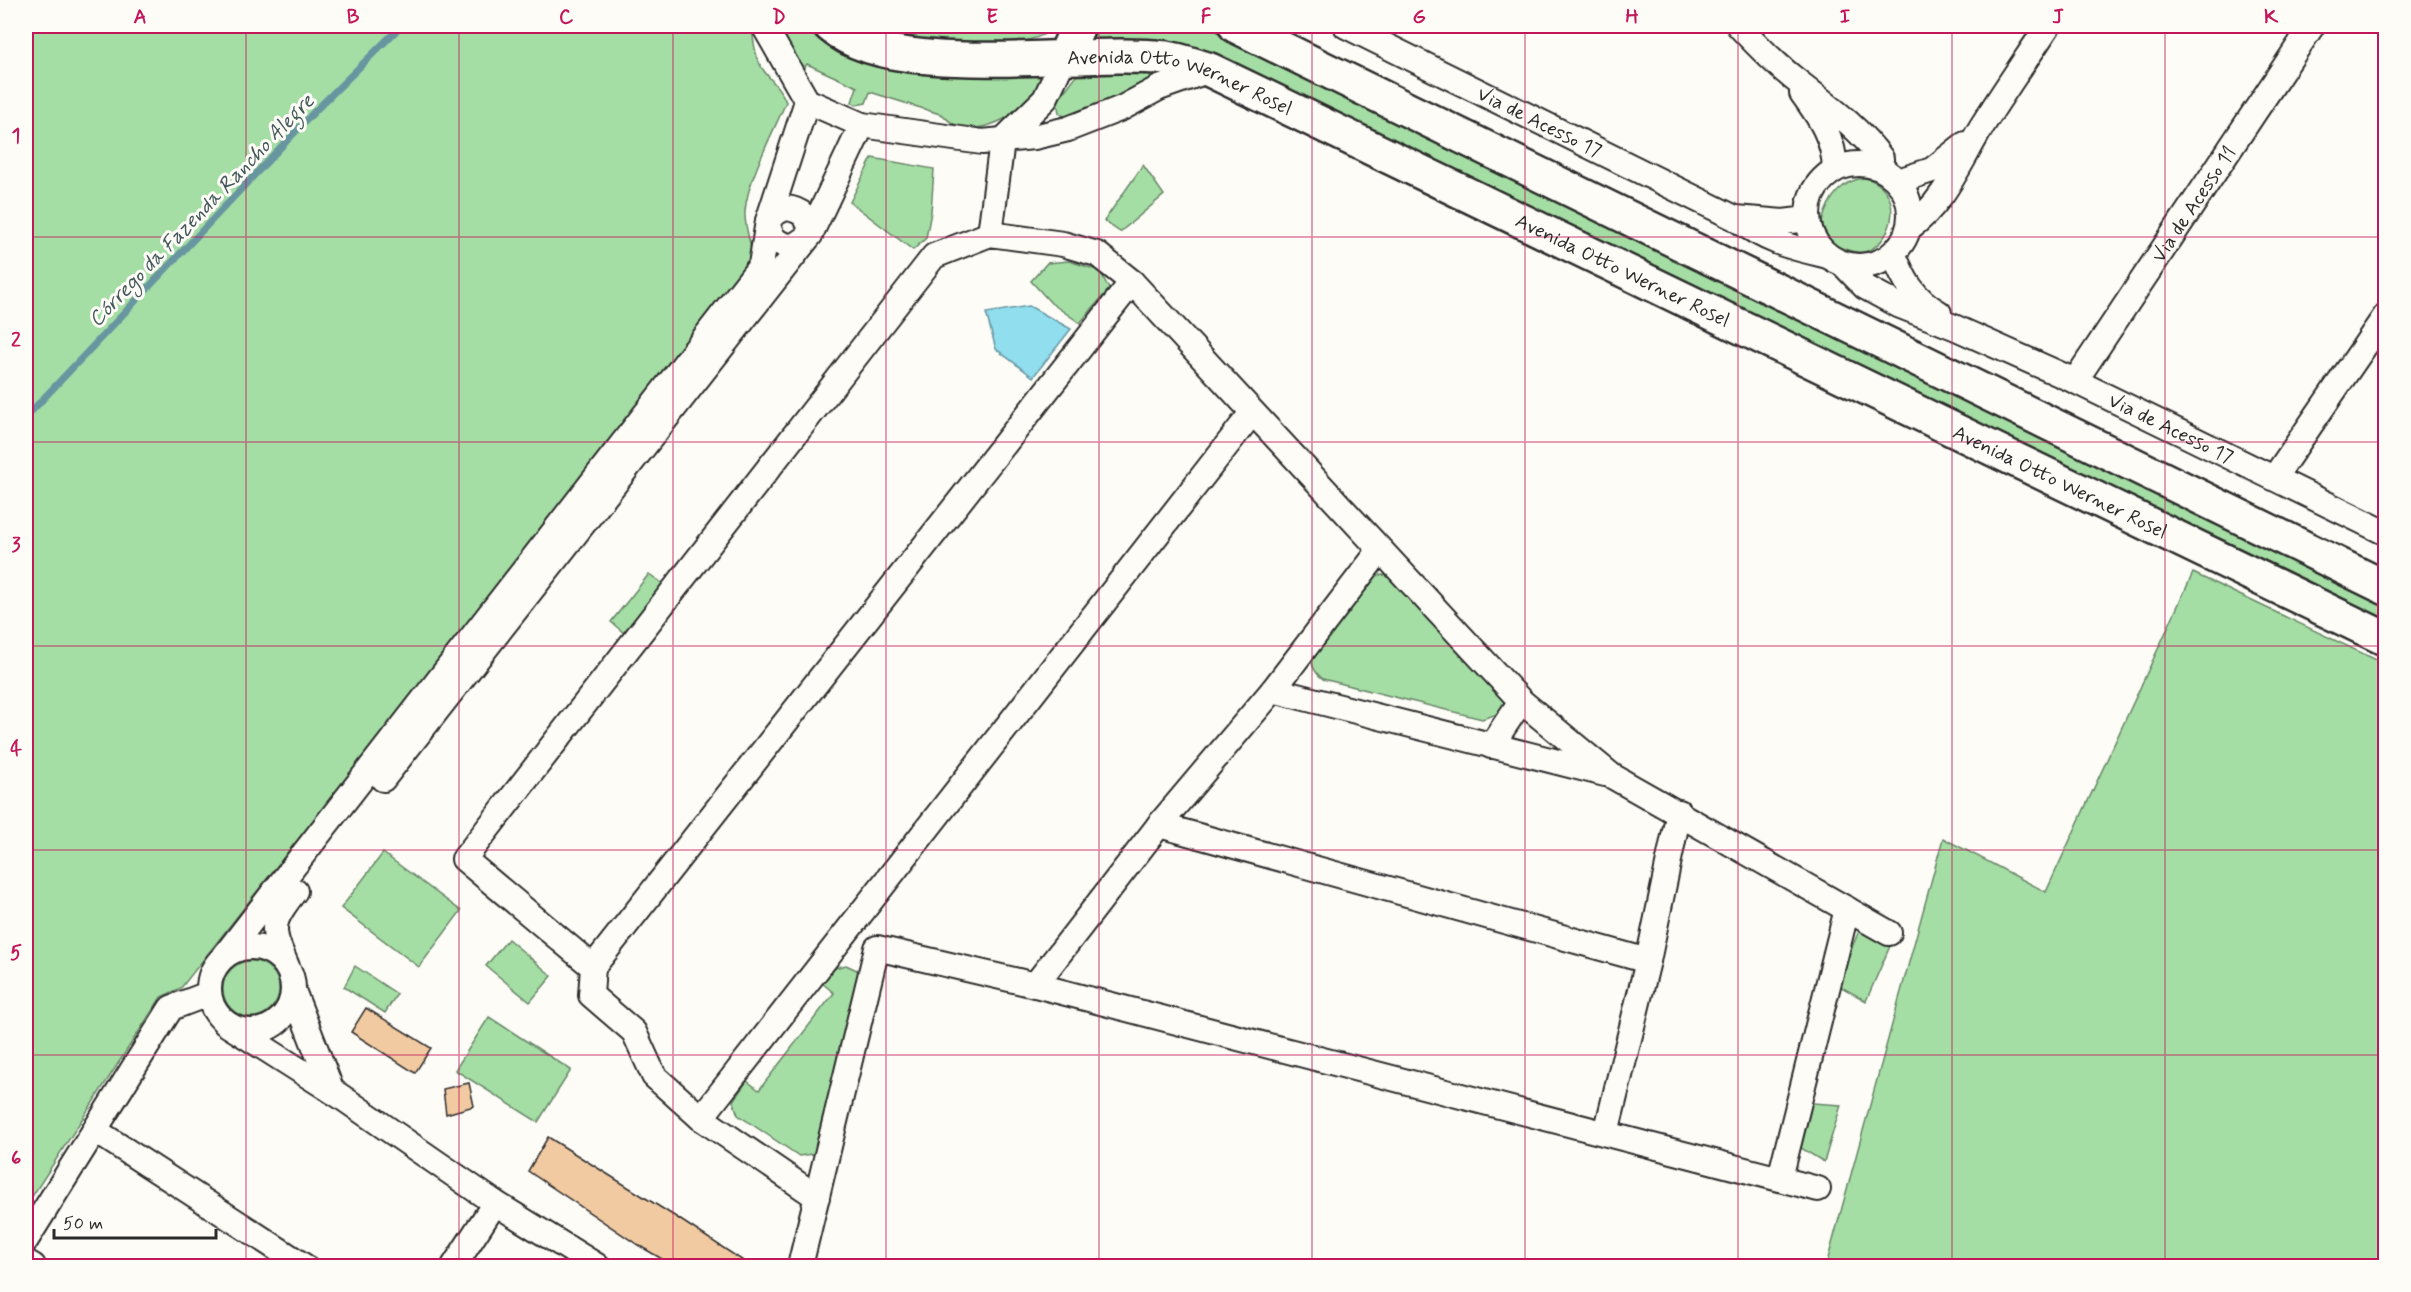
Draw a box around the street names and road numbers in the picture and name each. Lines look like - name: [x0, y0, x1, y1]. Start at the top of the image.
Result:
- street label: Avenida Otto Werner Rosel: [1067, 44, 1297, 123]
- street label: Via de Acesso 17: [1472, 81, 1606, 165]
- street label: Via de Acesso 11: [2146, 141, 2243, 268]
- street label: Avenida Otto Werner Rosel: [1511, 208, 1734, 335]
- street label: Via de Acesso 17: [2103, 387, 2237, 471]
- street label: Avenida Otto Werner Rosel: [1948, 419, 2172, 546]

